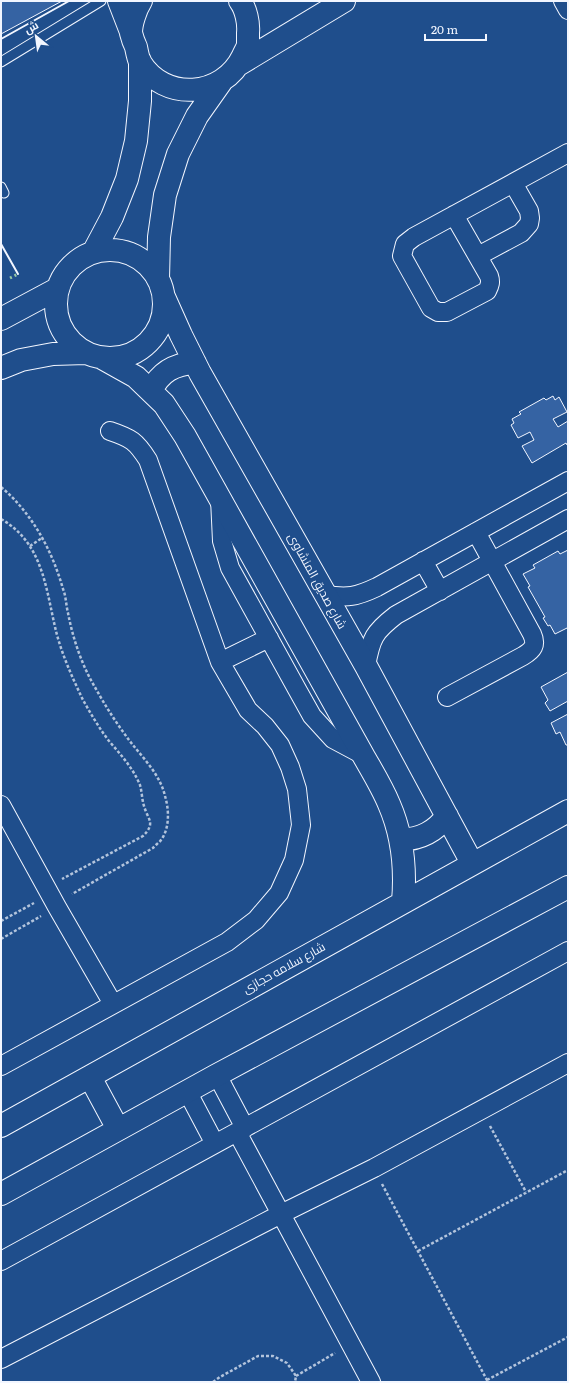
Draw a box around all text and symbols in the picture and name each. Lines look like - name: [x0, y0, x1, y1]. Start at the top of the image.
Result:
- north arrow: [16, 16, 56, 56]
- text: ش: [21, 16, 41, 37]
- scale bar: [425, 16, 486, 42]
- text: 20 m: [431, 20, 458, 38]
- street label: شارع صديق المنشاوى: [284, 529, 352, 632]
- street label: شارع سلامه حجازى: [239, 937, 328, 997]

